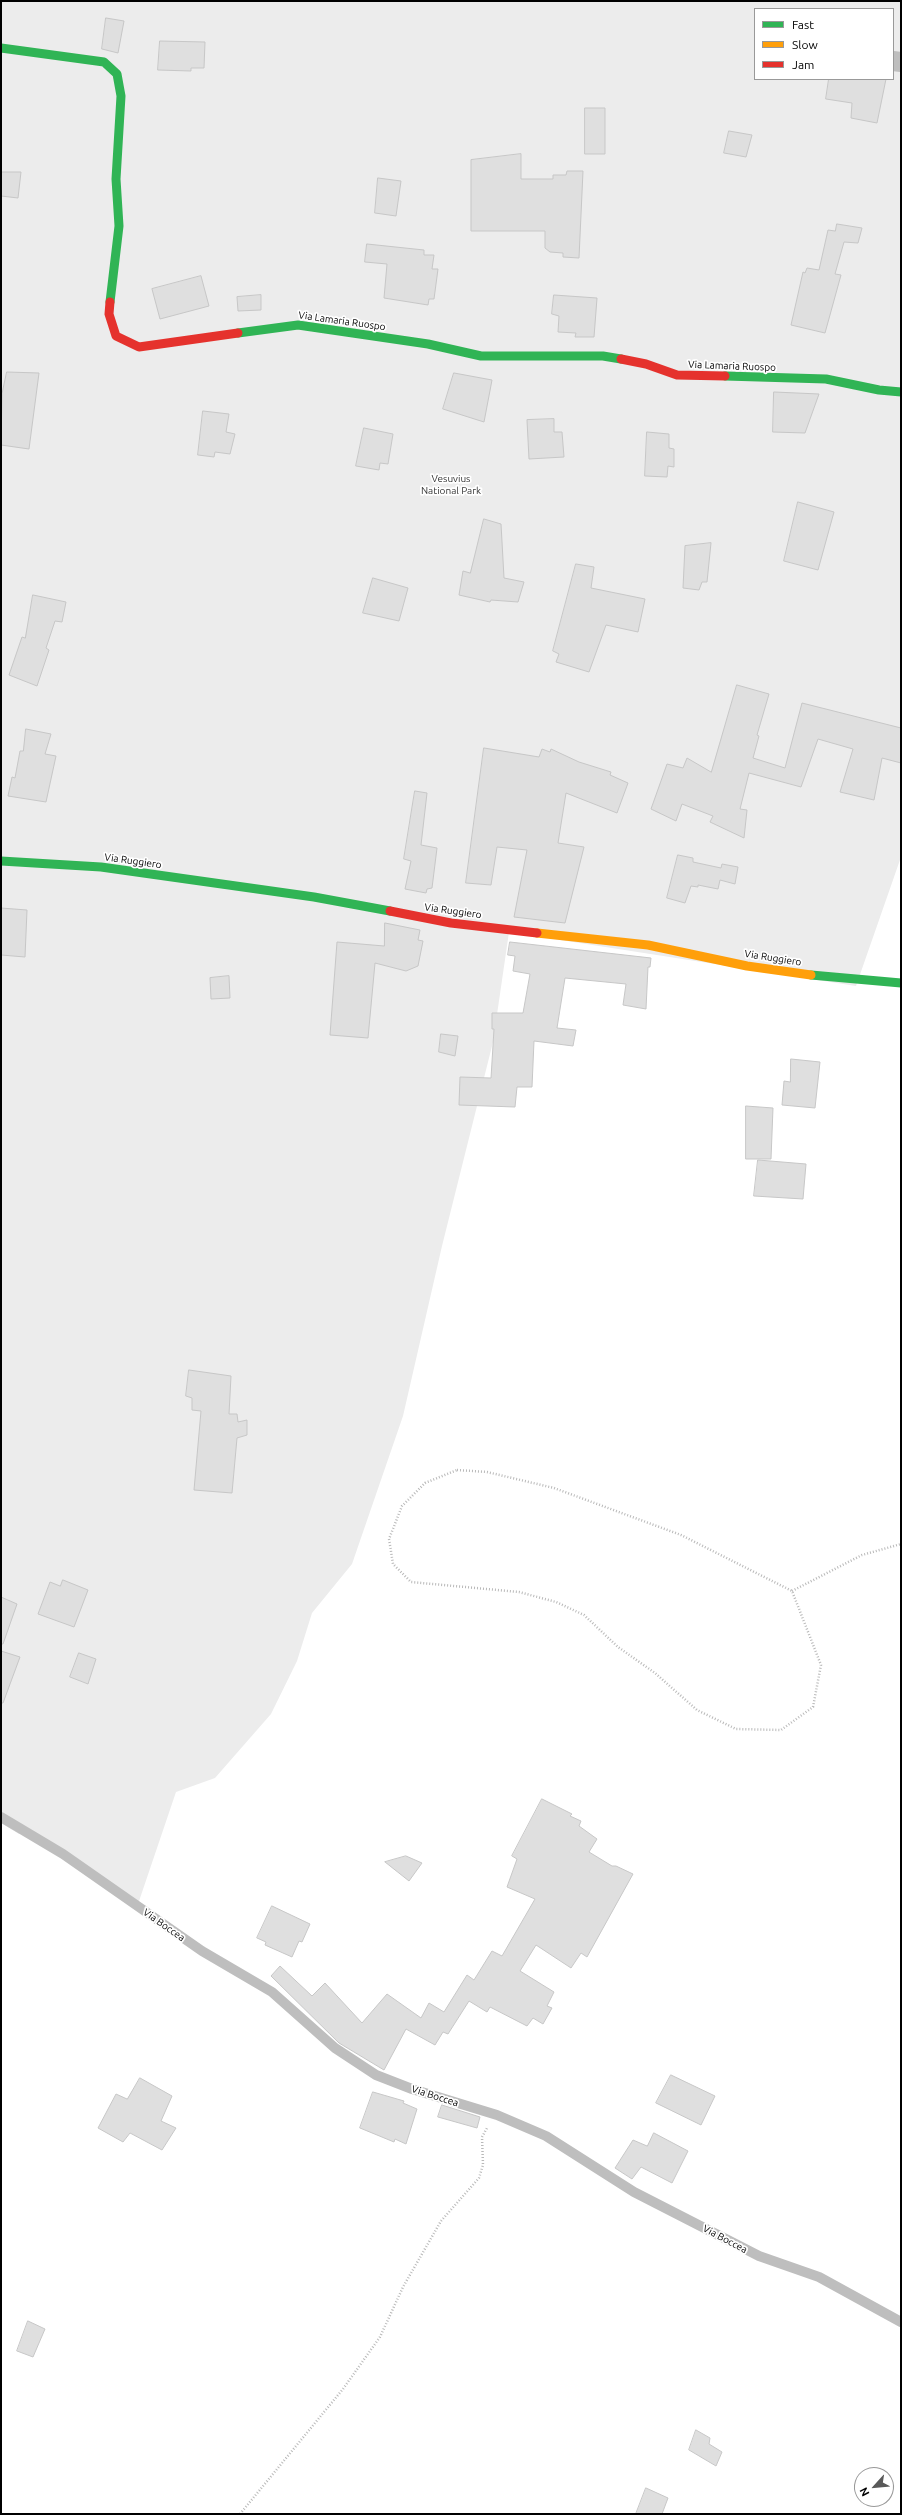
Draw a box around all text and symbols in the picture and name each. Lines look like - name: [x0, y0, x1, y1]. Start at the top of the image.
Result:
- legend: [754, 8, 894, 80]
- text: Fast: [792, 18, 814, 31]
- text: Slow: [792, 38, 818, 51]
- text: Jam: [792, 58, 814, 71]
- street label: Via Lamaria Ruospo: [298, 309, 386, 333]
- street label: Via Lamaria Ruospo: [688, 358, 776, 374]
- park label: Vesuvius National Park: [421, 473, 481, 496]
- street label: Via Ruggiero: [104, 851, 162, 871]
- street label: Via Ruggiero: [424, 901, 482, 921]
- street label: Via Ruggiero: [744, 948, 802, 968]
- street label: Via Boccea: [141, 1906, 187, 1944]
- street label: Via Boccea: [410, 2083, 460, 2109]
- street label: Via Boccea: [701, 2222, 749, 2256]
- north arrow: [854, 2467, 894, 2507]
- text: N: [857, 2486, 871, 2498]

